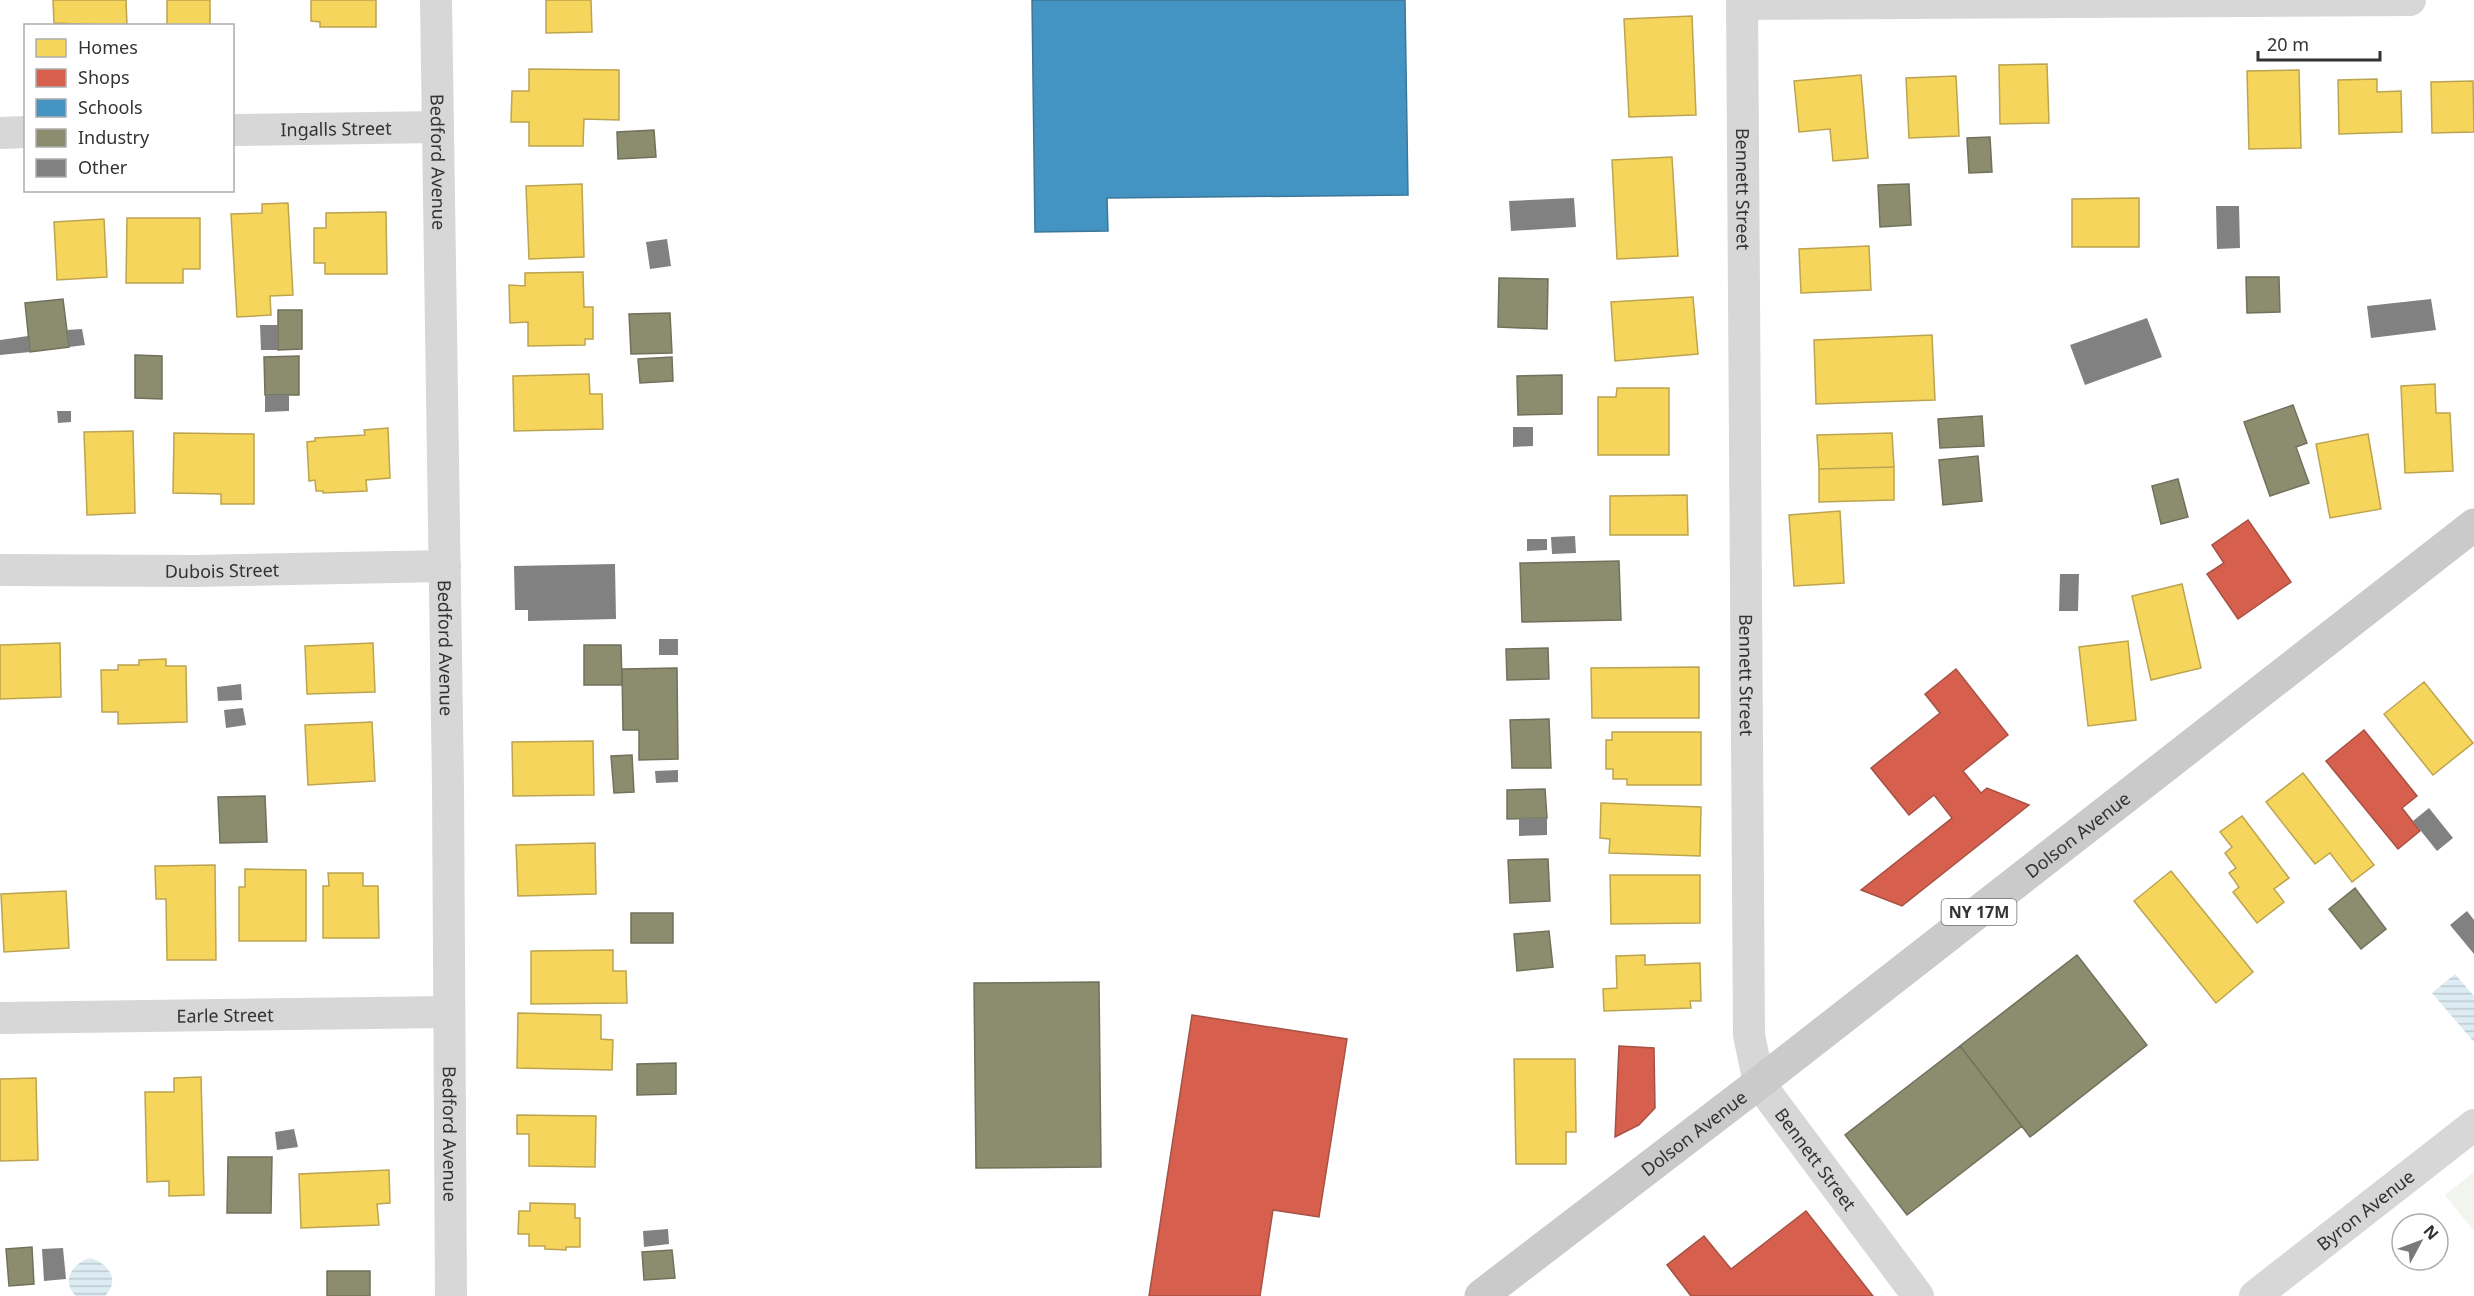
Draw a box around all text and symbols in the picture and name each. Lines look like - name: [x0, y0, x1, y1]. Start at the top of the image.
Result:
- legend: [24, 24, 234, 192]
- scale bar: [2258, 24, 2380, 62]
- text: 20 m: [2267, 32, 2309, 56]
- text: Homes: [78, 35, 138, 59]
- text: Shops: [78, 65, 130, 89]
- street label: Bedford Avenue: [425, 94, 452, 230]
- text: Schools: [78, 95, 143, 119]
- street label: Ingalls Street: [280, 116, 392, 141]
- text: Industry: [78, 125, 150, 149]
- street label: Bennett Street: [1731, 128, 1756, 251]
- text: Other: [78, 155, 128, 179]
- street label: Dubois Street: [165, 557, 280, 583]
- street label: Bedford Avenue: [433, 580, 459, 716]
- street label: Bennett Street: [1734, 614, 1759, 737]
- street label: Dolson Avenue: [2020, 786, 2135, 883]
- road number: NY 17M: [1942, 899, 2016, 925]
- street label: Earle Street: [176, 1002, 274, 1028]
- street label: Bedford Avenue: [438, 1066, 462, 1202]
- street label: Dolson Avenue: [1636, 1085, 1752, 1181]
- street label: Bennett Street: [1770, 1103, 1862, 1216]
- street label: Byron Avenue: [2311, 1164, 2419, 1256]
- north arrow: [2390, 1212, 2450, 1272]
- text: N: [2419, 1220, 2444, 1244]

